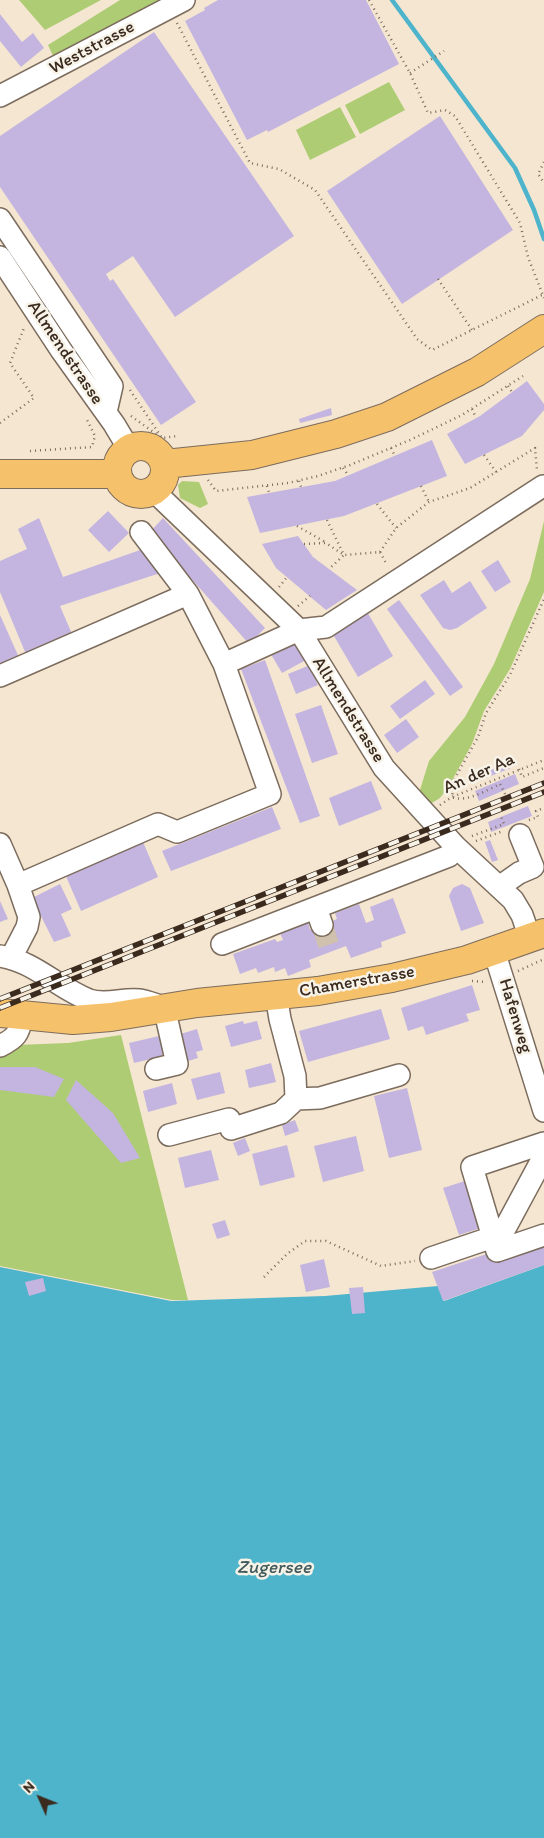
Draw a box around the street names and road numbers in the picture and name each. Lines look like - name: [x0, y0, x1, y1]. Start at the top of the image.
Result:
- street label: Weststrasse: [46, 17, 138, 79]
- street label: Allmendstrasse: [22, 297, 108, 409]
- street label: Allmendstrasse: [307, 653, 389, 767]
- street label: An der Aa: [440, 749, 518, 799]
- street label: Chamerstrasse: [298, 961, 416, 1003]
- street label: Hafenweg: [493, 976, 537, 1056]

